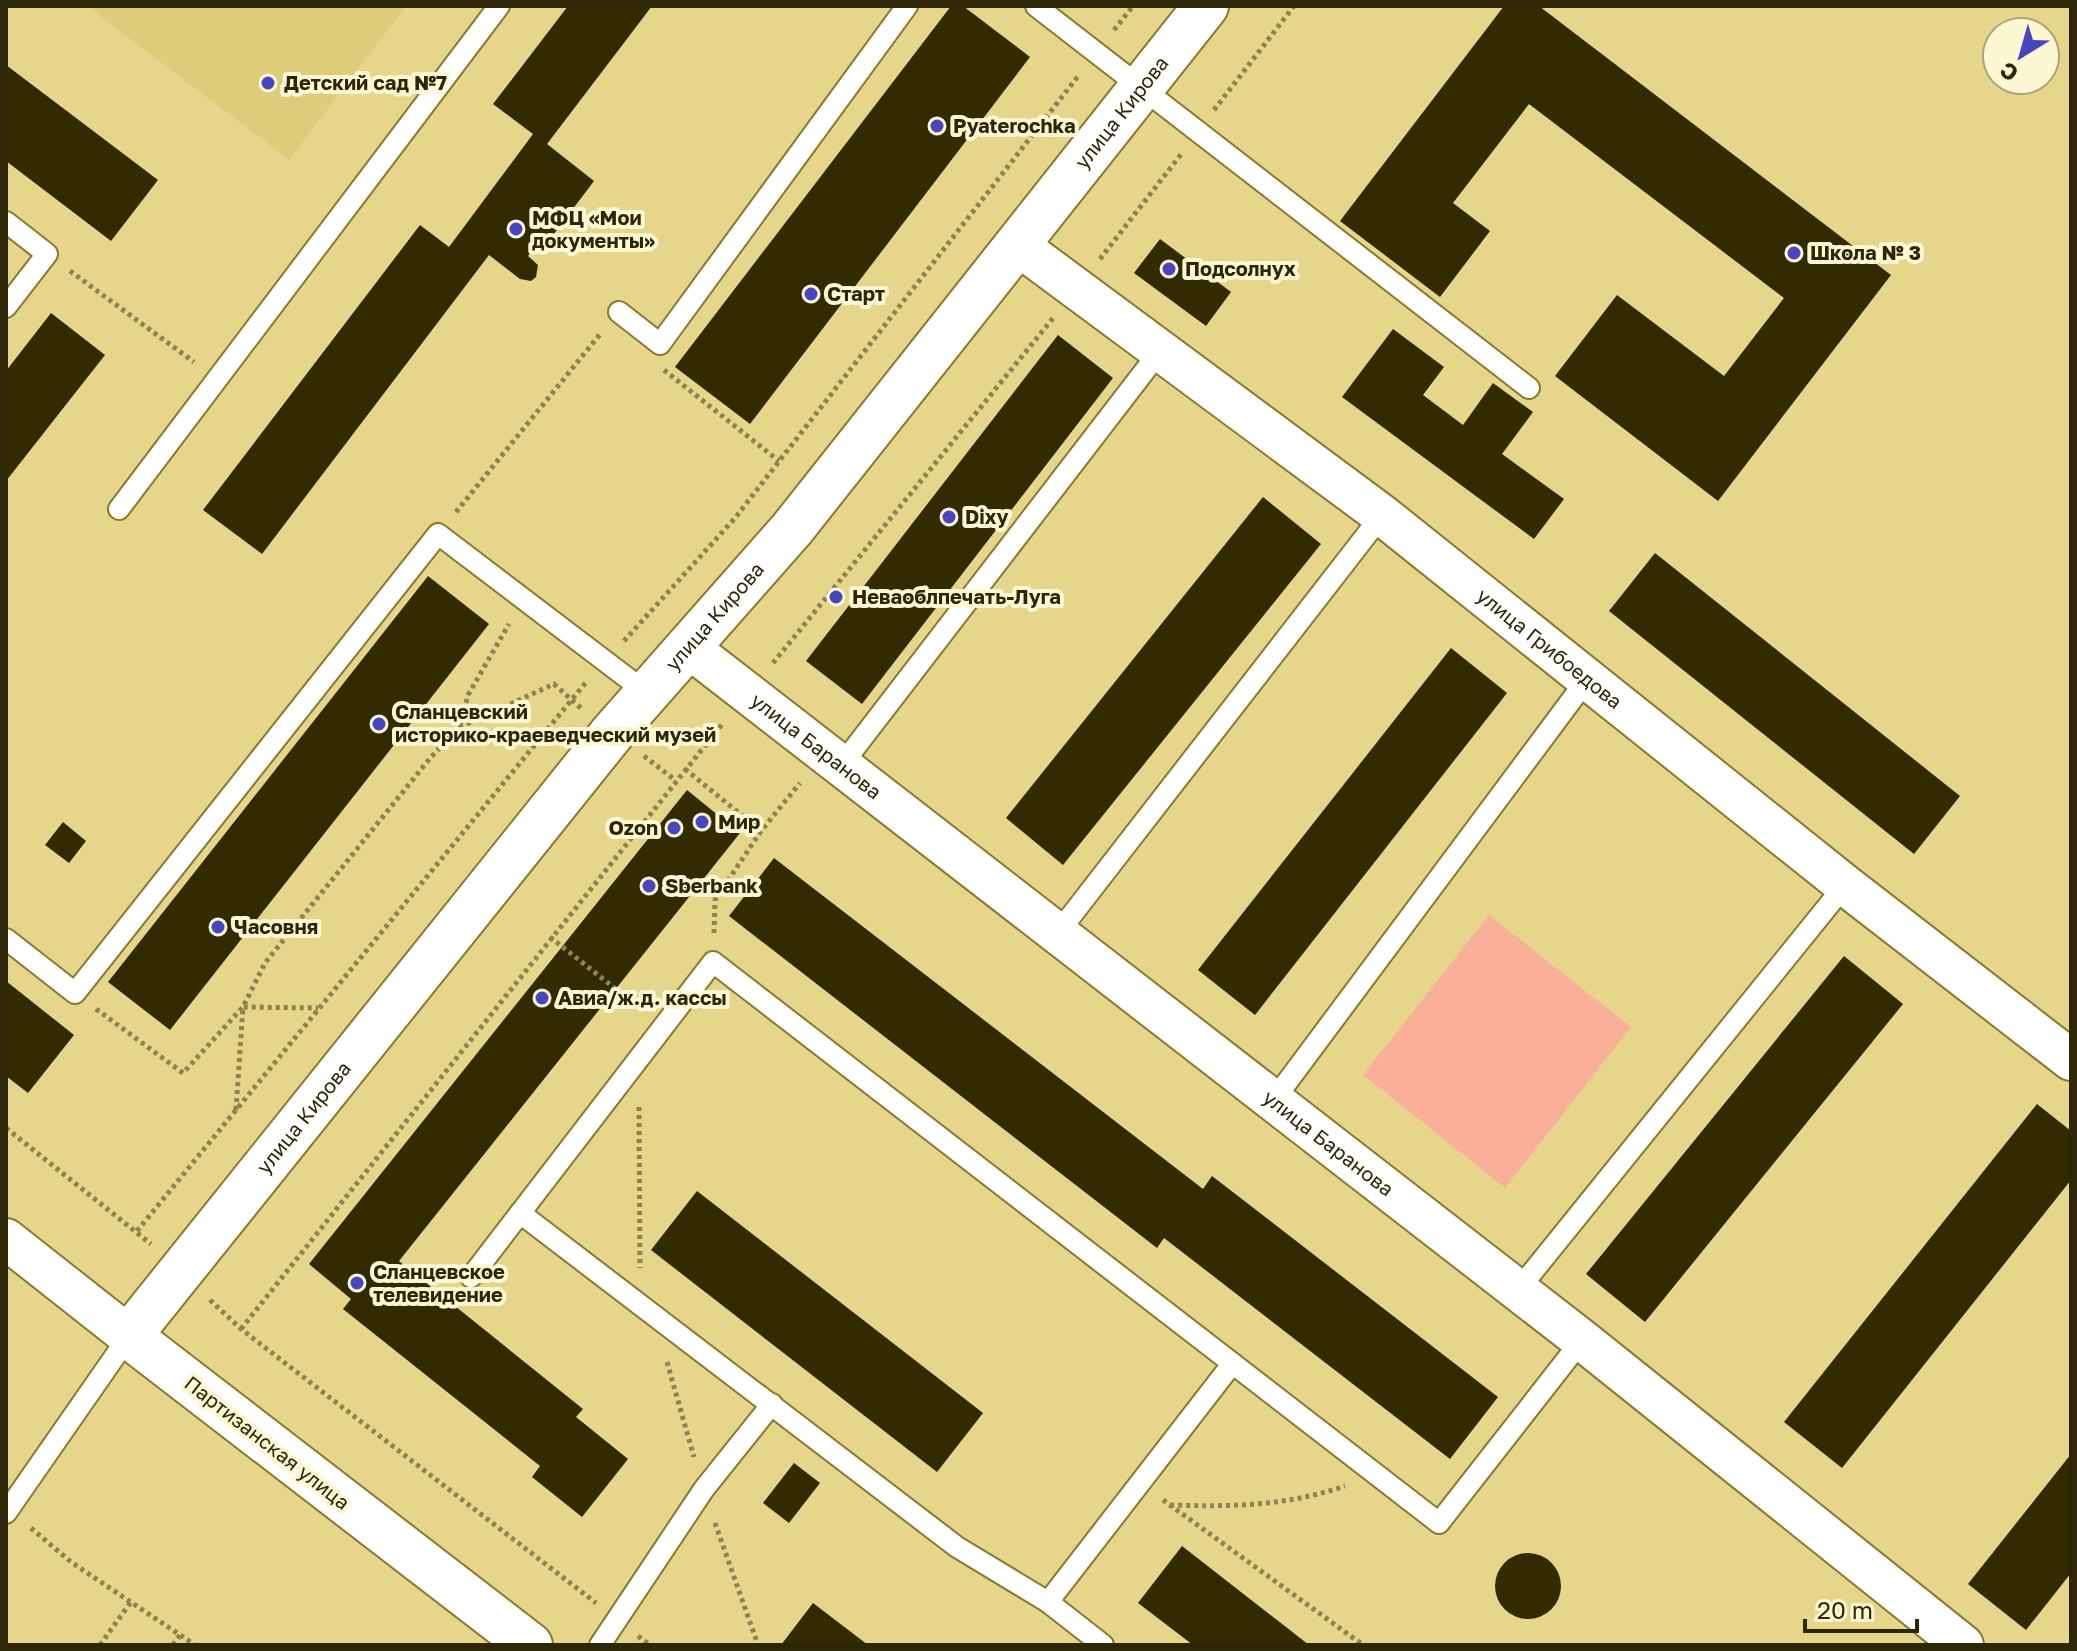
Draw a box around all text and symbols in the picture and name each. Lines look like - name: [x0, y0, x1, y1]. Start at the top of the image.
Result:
- north arrow: [1981, 16, 2061, 96]
- street label: улица Кирова: [1069, 51, 1173, 173]
- text: С: [1994, 57, 2023, 88]
- place label: Детский сад №7: [284, 70, 447, 94]
- marker: Детский сад №7: [259, 74, 277, 92]
- place label: Pyaterochka: [953, 113, 1076, 137]
- marker: Pyaterochka: [928, 117, 946, 135]
- place label: МФЦ «Мои документы»: [532, 205, 655, 252]
- marker: МФЦ «Мои документы»: [507, 220, 525, 238]
- place label: Школа № 3: [1810, 240, 1921, 264]
- marker: Школа № 3: [1785, 244, 1803, 262]
- place label: Подсолнух: [1185, 256, 1296, 280]
- marker: Подсолнух: [1160, 260, 1178, 278]
- place label: Старт: [827, 281, 885, 305]
- marker: Старт: [802, 285, 820, 303]
- place label: Dixy: [965, 504, 1009, 528]
- marker: Dixy: [940, 508, 958, 526]
- street label: улица Кирова: [660, 557, 768, 675]
- street label: улица Грибоедова: [1472, 583, 1627, 713]
- place label: Неваоблпечать-Луга: [852, 584, 1061, 608]
- marker: Неваоблпечать-Луга: [827, 588, 845, 606]
- street label: улица Баранова: [747, 687, 887, 804]
- place label: Сланцевский историко-краеведческий музей: [395, 699, 716, 746]
- marker: Сланцевский историко-краеведческий музей: [370, 715, 388, 733]
- place label: Мир: [718, 809, 760, 833]
- marker: Мир: [693, 813, 711, 831]
- place label: Ozon: [609, 815, 658, 839]
- marker: Ozon: [665, 819, 683, 837]
- place label: Sberbank: [665, 873, 758, 897]
- marker: Sberbank: [640, 877, 658, 895]
- place label: Часовня: [234, 914, 318, 938]
- marker: Часовня: [209, 918, 227, 936]
- place label: Авиа/ж.д. кассы: [558, 985, 727, 1009]
- marker: Авиа/ж.д. кассы: [533, 989, 551, 1007]
- street label: улица Кирова: [251, 1056, 355, 1178]
- street label: улица Баранова: [1259, 1084, 1399, 1201]
- place label: Сланцевское телевидение: [373, 1259, 505, 1306]
- marker: Сланцевское телевидение: [348, 1274, 366, 1292]
- street label: Партизанская улица: [180, 1370, 355, 1514]
- scale bar: [1805, 1583, 1917, 1633]
- text: 20 m: [1817, 1595, 1873, 1624]

